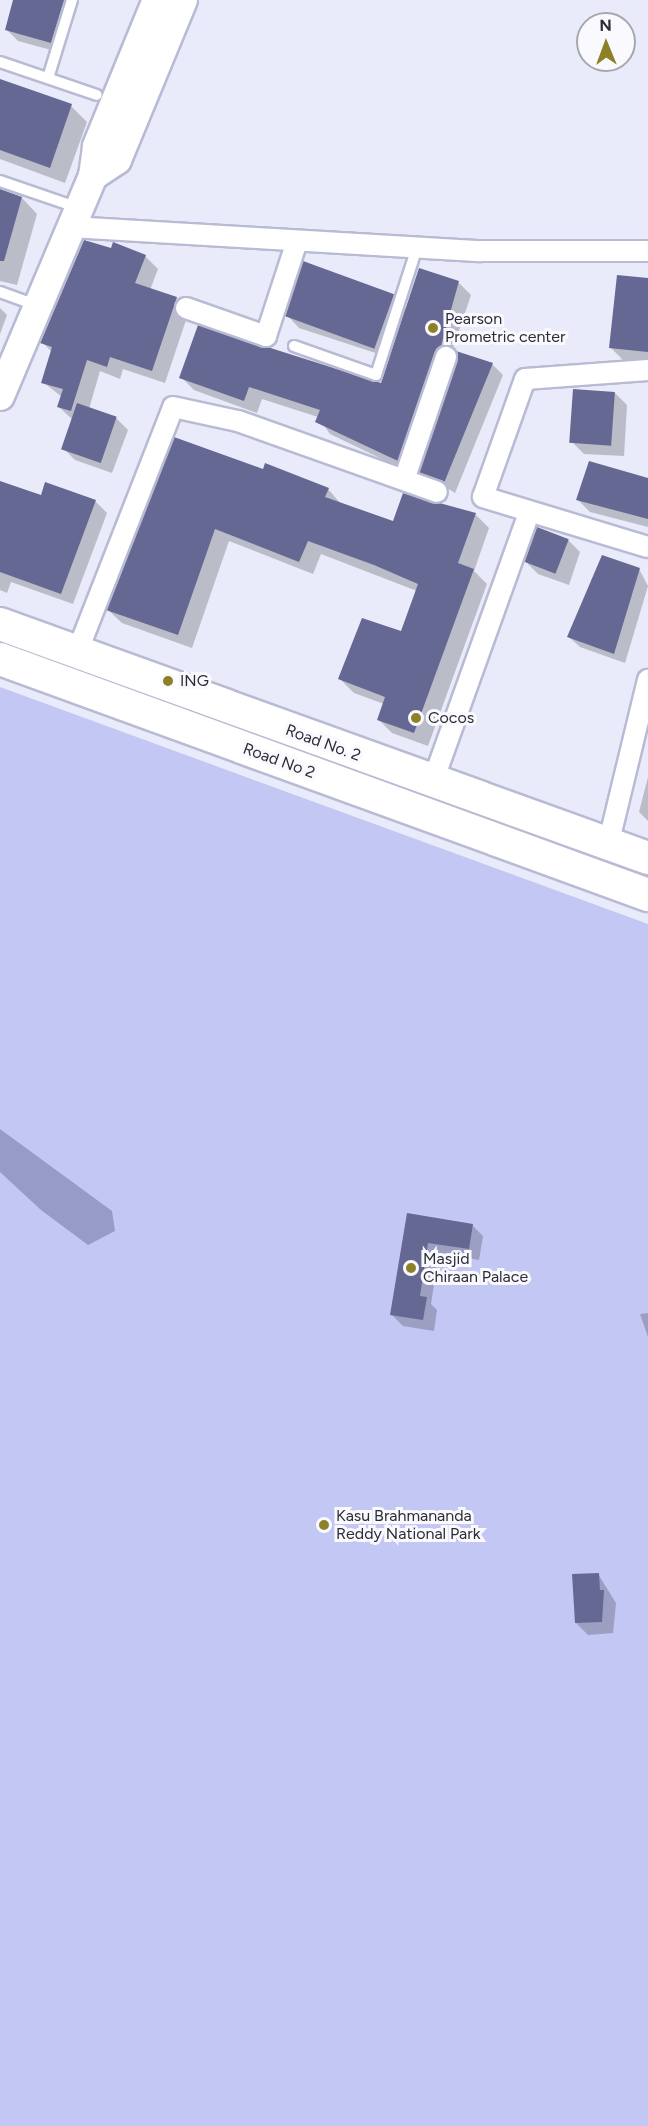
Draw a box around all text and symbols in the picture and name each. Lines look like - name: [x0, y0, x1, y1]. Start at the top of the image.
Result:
- north arrow: [576, 12, 636, 72]
- text: N: [599, 16, 612, 35]
- place label: Pearson Prometric center: [445, 309, 565, 347]
- marker: Pearson Prometric center: [426, 321, 440, 335]
- place label: ING: [180, 671, 209, 691]
- marker: ING: [161, 674, 175, 688]
- place label: Cocos: [428, 708, 474, 728]
- marker: Cocos: [409, 711, 423, 725]
- street label: Road No. 2: [283, 721, 363, 765]
- street label: Road No 2: [240, 739, 318, 783]
- place label: Masjid Chiraan Palace: [423, 1249, 528, 1287]
- marker: Masjid Chiraan Palace: [404, 1261, 418, 1275]
- place label: Kasu Brahmananda Reddy National Park: [336, 1506, 480, 1544]
- marker: Kasu Brahmananda Reddy National Park: [317, 1518, 331, 1532]

